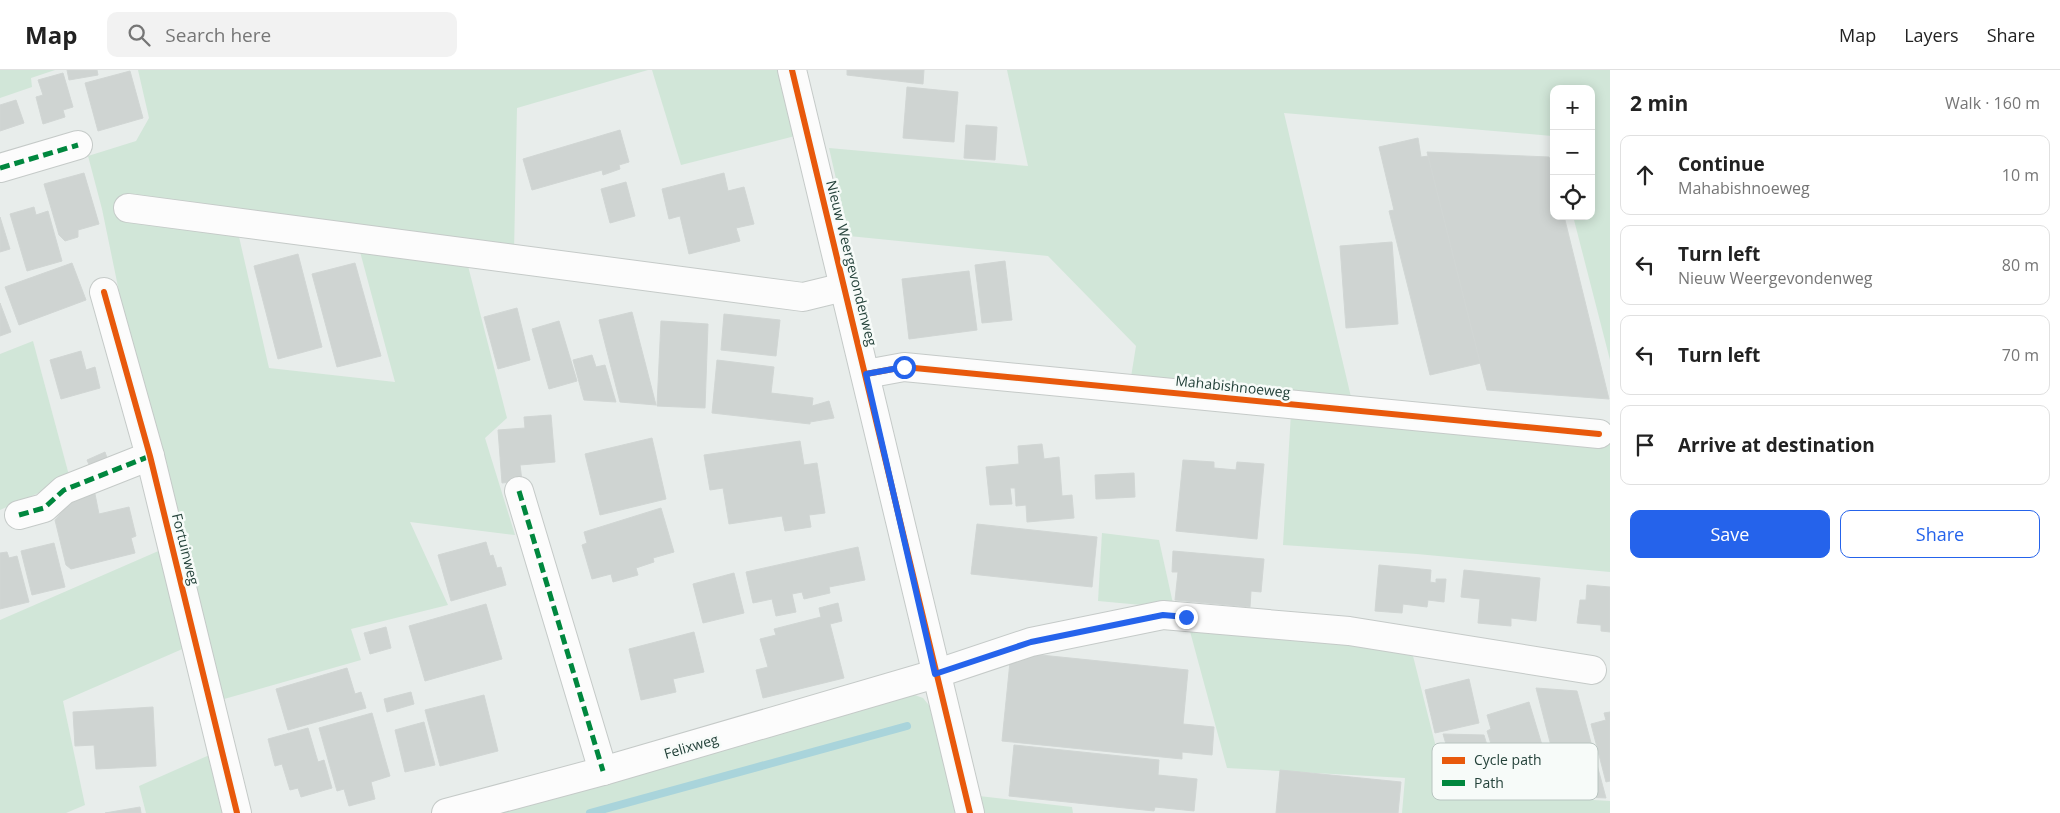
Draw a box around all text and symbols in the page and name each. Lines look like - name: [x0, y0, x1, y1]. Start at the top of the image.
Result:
- search box: [107, 12, 457, 57]
- text: Map: [25, 18, 77, 51]
- icon: search: [125, 21, 153, 49]
- text: Search here: [165, 22, 271, 48]
- text: Map: [1839, 23, 1876, 47]
- text: Layers: [1904, 23, 1959, 47]
- text: Share: [1987, 23, 2035, 47]
- map controls: [1550, 85, 1595, 220]
- button: +: [1550, 85, 1595, 130]
- text: 2 min: [1630, 89, 1688, 117]
- text: Walk · 160 m: [1945, 92, 2040, 114]
- button: −: [1550, 130, 1595, 175]
- text: Continue: [1678, 151, 1765, 177]
- icon: ahead: [1631, 161, 1659, 189]
- text: 10 m: [2002, 164, 2039, 186]
- button: locate: [1550, 175, 1595, 220]
- text: Mahabishnoeweg: [1678, 177, 1810, 199]
- street label: Nieuw Weergevondenweg: [822, 178, 882, 348]
- text: Turn left: [1678, 241, 1760, 267]
- icon: left: [1631, 251, 1659, 279]
- text: 80 m: [2002, 254, 2039, 276]
- text: Nieuw Weergevondenweg: [1678, 267, 1872, 289]
- icon: left: [1631, 341, 1659, 369]
- text: Turn left: [1678, 342, 1760, 368]
- text: 70 m: [2002, 344, 2039, 366]
- route start: [893, 356, 916, 379]
- street label: Mahabishnoeweg: [1175, 371, 1292, 402]
- icon: arrive: [1631, 431, 1659, 459]
- text: Arrive at destination: [1678, 432, 1875, 458]
- button: Save: [1630, 510, 1830, 558]
- button: Share: [1840, 510, 2040, 558]
- street label: Fortuinweg: [168, 511, 204, 587]
- route end: [1175, 606, 1198, 629]
- street label: Felixweg: [662, 729, 721, 763]
- legend: [1432, 743, 1598, 800]
- text: Cycle path: [1474, 750, 1542, 769]
- text: Path: [1474, 773, 1504, 792]

